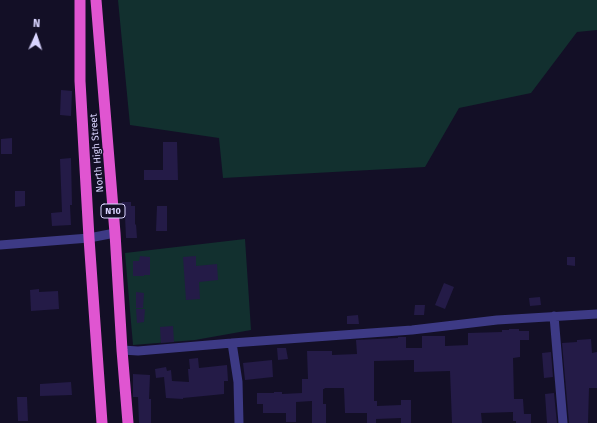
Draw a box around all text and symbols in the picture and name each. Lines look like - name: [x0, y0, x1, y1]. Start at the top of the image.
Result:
- north arrow: [16, 16, 56, 56]
- text: N: [33, 17, 41, 30]
- street label: North High Street: [88, 113, 106, 193]
- road number: N10: [101, 204, 125, 218]

